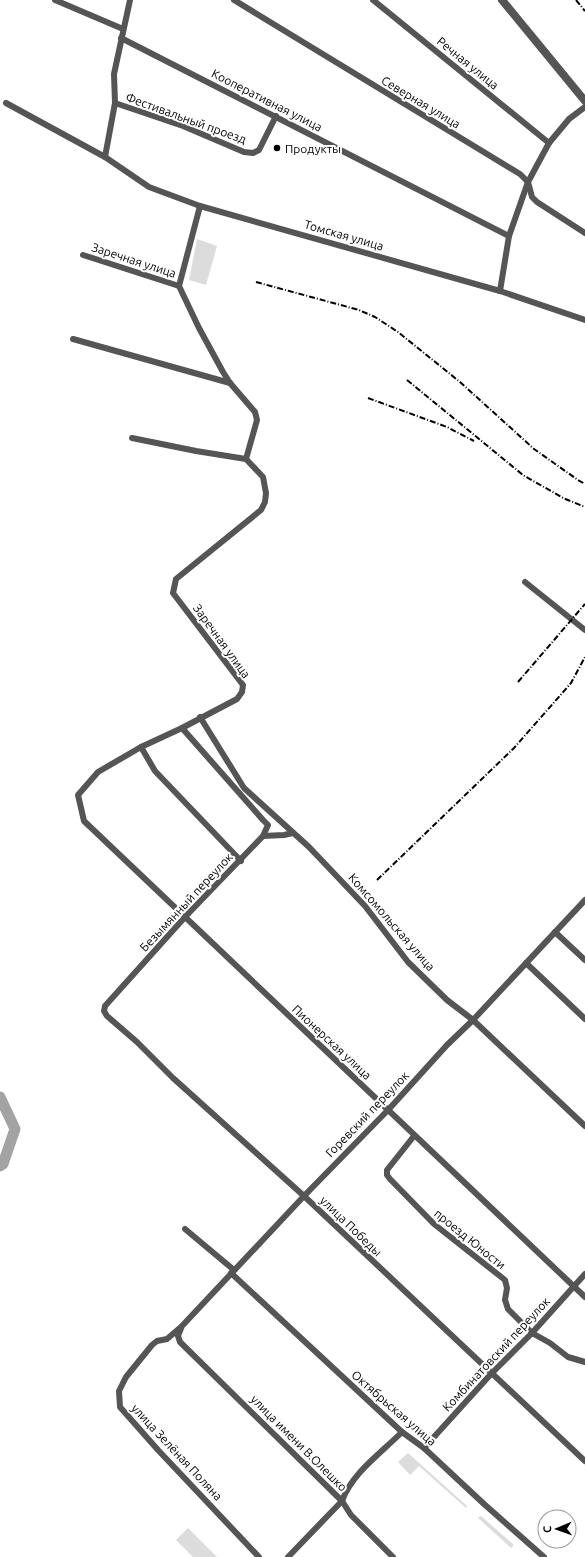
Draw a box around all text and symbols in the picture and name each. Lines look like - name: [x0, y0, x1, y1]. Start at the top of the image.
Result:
- street label: Речная улица: [435, 34, 501, 92]
- street label: Кооперативная улица: [210, 66, 324, 134]
- street label: Северная улица: [379, 73, 463, 131]
- street label: Фестивальный проезд: [124, 90, 248, 146]
- place label: Продукты: [285, 142, 341, 155]
- marker: Продукты: [272, 143, 282, 153]
- street label: Томская улица: [303, 217, 385, 253]
- street label: Заречная улица: [90, 240, 178, 280]
- street label: Заречная улица: [191, 602, 253, 680]
- street label: Безымянный переулок: [137, 850, 235, 954]
- street label: Комсомольская улица: [346, 871, 438, 973]
- street label: Пионерская улица: [290, 1002, 374, 1082]
- street label: Горевский переулок: [323, 1069, 411, 1159]
- street label: улица Победы: [318, 1193, 384, 1259]
- street label: проезд Юности: [432, 1206, 508, 1272]
- street label: Комбинатовский переулок: [440, 1294, 552, 1414]
- street label: Октябрьская улица: [349, 1368, 439, 1448]
- street label: улица имени В.Олешко: [248, 1392, 350, 1494]
- street label: улица Зелёная Поляна: [129, 1401, 225, 1503]
- north arrow: [537, 1509, 577, 1549]
- text: С: [541, 1526, 553, 1533]

